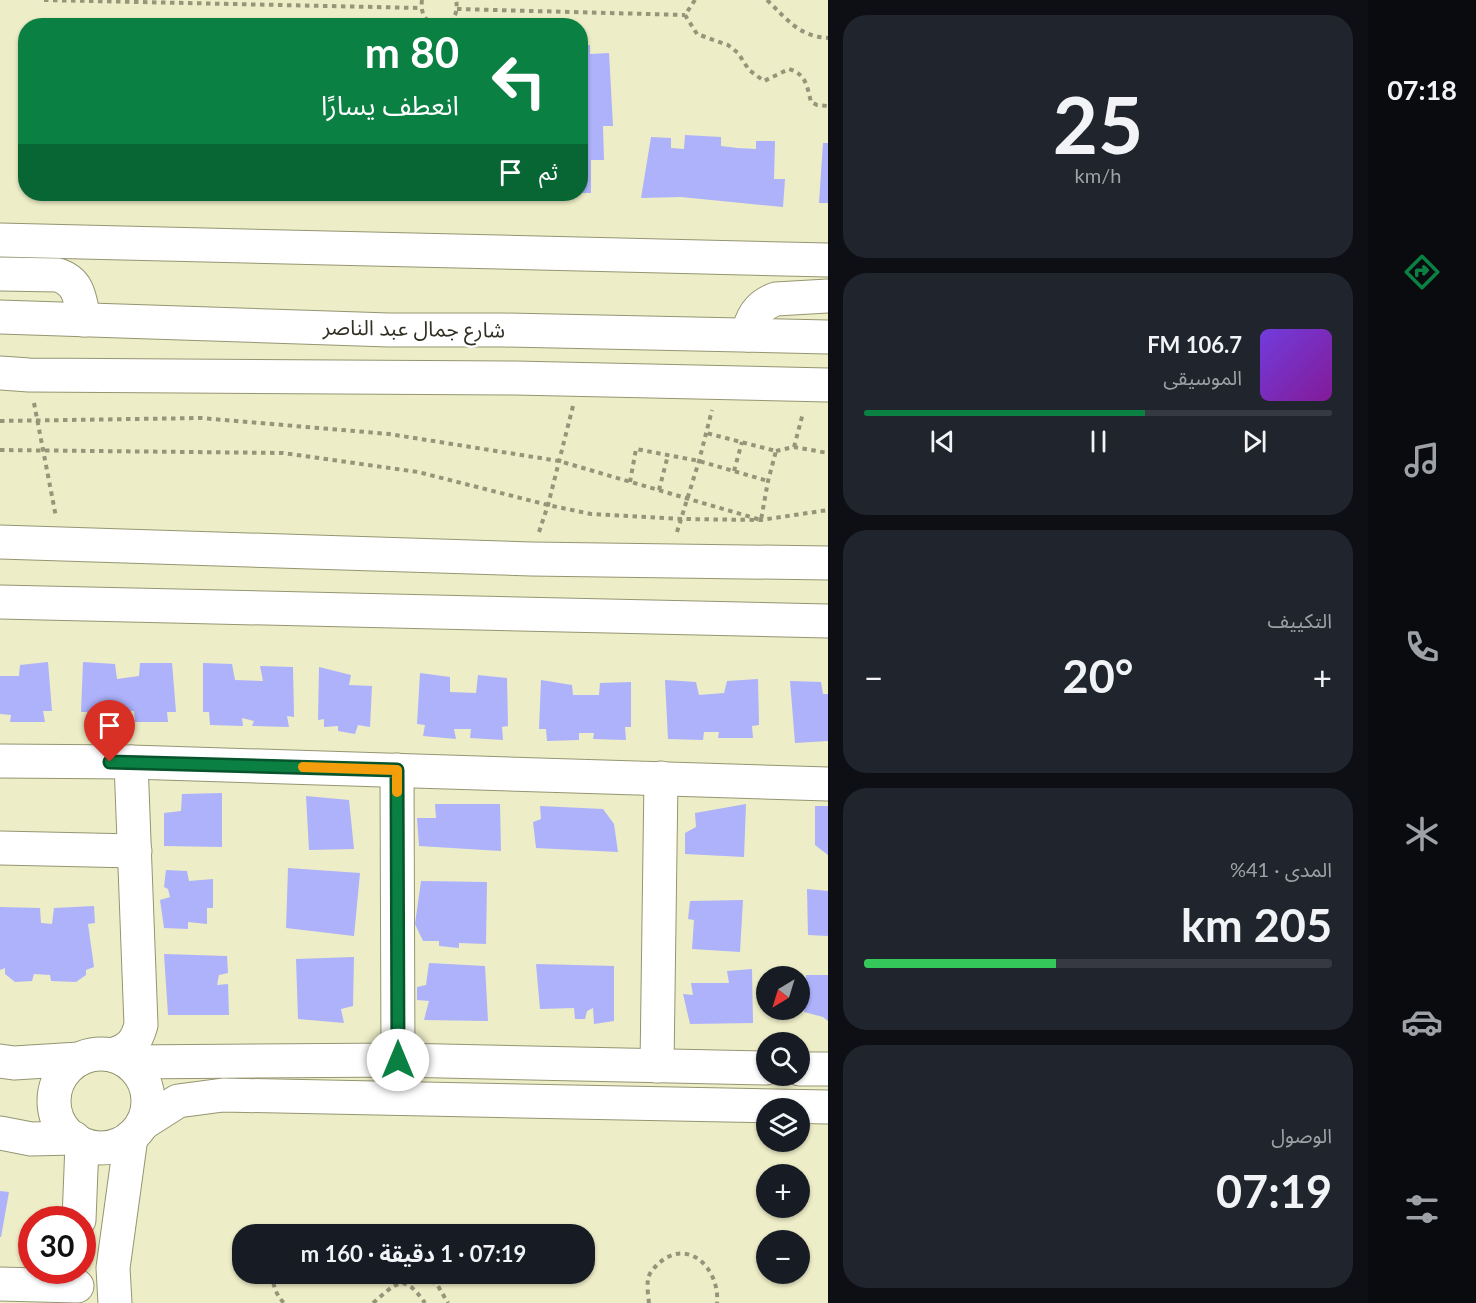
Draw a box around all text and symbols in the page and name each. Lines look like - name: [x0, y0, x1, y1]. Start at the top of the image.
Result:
- text: 80 m: [365, 27, 459, 77]
- icon: left: [480, 42, 558, 120]
- text: 07:18: [1387, 73, 1457, 106]
- text: 25: [1053, 77, 1143, 171]
- text: انعطف يسارًا: [321, 88, 459, 121]
- icon: arrive: [494, 156, 527, 189]
- text: ثم: [539, 158, 558, 185]
- text: km/h: [1075, 163, 1121, 187]
- icon: directions: [1401, 251, 1443, 293]
- street label: شارع جمال عبد الناصر: [322, 313, 505, 346]
- text: 106.7 FM: [1147, 331, 1242, 358]
- text: الموسيقى: [1163, 365, 1242, 389]
- icon: previous: [926, 425, 959, 458]
- icon: pause: [1082, 425, 1115, 458]
- icon: next: [1238, 425, 1271, 458]
- icon: music: [1401, 439, 1443, 481]
- text: التكييف: [1268, 608, 1332, 632]
- icon: phone: [1401, 626, 1443, 668]
- text: 20°: [1063, 649, 1133, 703]
- text: −: [864, 657, 883, 697]
- text: +: [1313, 657, 1332, 697]
- pin: [84, 700, 135, 762]
- icon: arrive: [93, 709, 126, 742]
- icon: climate: [1401, 813, 1443, 855]
- text: المدى · 41%: [1230, 857, 1332, 881]
- text: 205 km: [1181, 898, 1332, 952]
- north arrow: [756, 966, 810, 1020]
- map controls: [756, 966, 810, 1284]
- icon: car: [1401, 1001, 1443, 1043]
- position arrow: [366, 1028, 430, 1092]
- button: search: [756, 1032, 810, 1086]
- button: layers: [756, 1098, 810, 1152]
- text: الوصول: [1271, 1123, 1332, 1147]
- button: +: [756, 1164, 810, 1218]
- text: 07:19: [1216, 1164, 1332, 1218]
- icon: filters: [1401, 1188, 1443, 1230]
- speed limit sign: 30: [18, 1206, 96, 1284]
- button: −: [756, 1230, 810, 1284]
- text: 07:19 · 1 دقيقة · 160 m: [301, 1240, 526, 1267]

